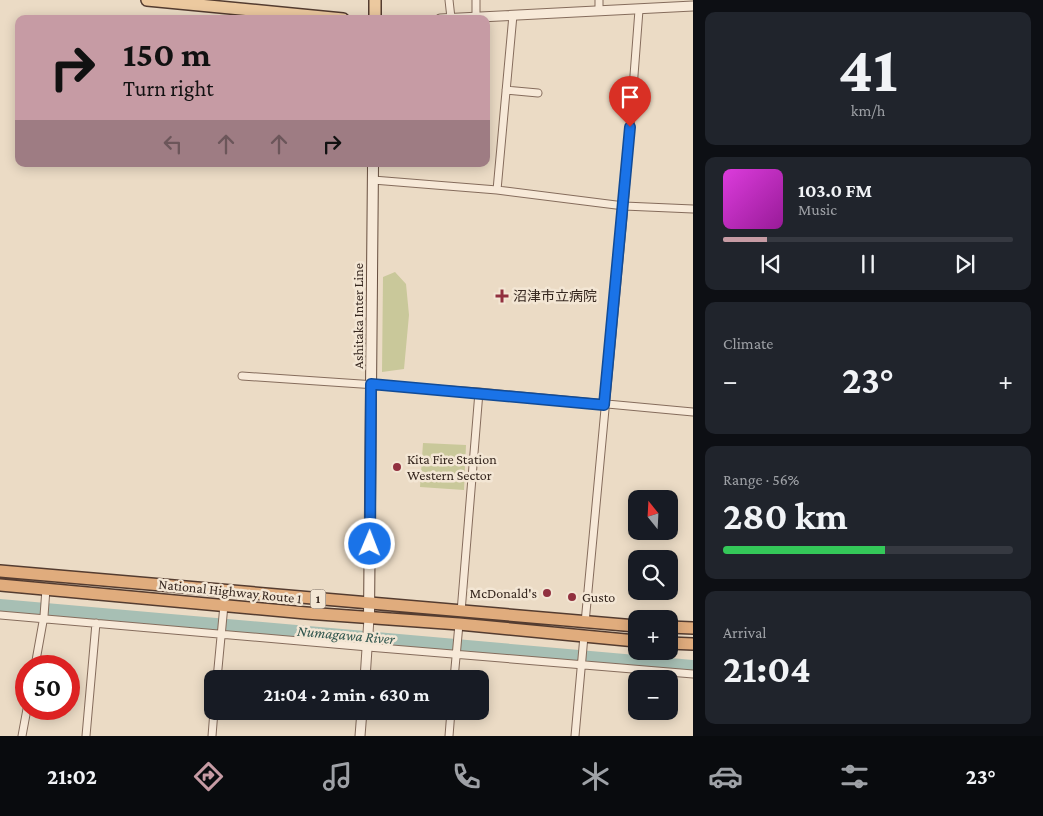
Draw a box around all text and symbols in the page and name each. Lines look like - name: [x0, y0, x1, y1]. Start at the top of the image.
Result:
- text: 41: [838, 33, 898, 105]
- icon: right: [40, 35, 105, 100]
- text: 150 m: [123, 35, 211, 74]
- text: Turn right: [123, 76, 214, 101]
- pin: [609, 76, 651, 127]
- icon: arrive: [616, 83, 644, 111]
- text: km/h: [851, 102, 885, 119]
- icon: left: [159, 130, 187, 158]
- icon: ahead: [212, 130, 240, 158]
- icon: ahead: [265, 130, 293, 158]
- icon: right: [318, 130, 346, 158]
- text: 103.0 FM: [798, 180, 872, 201]
- text: Music: [798, 201, 837, 218]
- icon: previous: [757, 250, 785, 278]
- icon: pause: [854, 250, 882, 278]
- icon: next: [951, 250, 979, 278]
- street label: Ashitaka Inter Line: [350, 263, 366, 369]
- place label: 沼津市立病院: [513, 288, 597, 304]
- marker: 沼津市立病院: [495, 289, 509, 303]
- text: Climate: [723, 335, 773, 352]
- text: 23°: [842, 359, 894, 401]
- text: −: [723, 365, 738, 396]
- text: +: [998, 365, 1013, 396]
- place label: Kita Fire Station Western Sector: [407, 451, 497, 483]
- marker: Kita Fire Station Western Sector: [391, 461, 403, 473]
- text: Range · 56%: [723, 471, 799, 488]
- north arrow: [628, 490, 678, 540]
- map controls: [628, 490, 678, 720]
- text: 280 km: [723, 495, 848, 537]
- position arrow: [343, 517, 395, 569]
- button: search: [628, 550, 678, 600]
- street label: National Highway Route 1: [158, 576, 303, 607]
- place label: McDonald's: [470, 585, 537, 601]
- marker: McDonald's: [541, 587, 553, 599]
- place label: Gusto: [582, 589, 615, 605]
- road number: 1: [310, 590, 326, 608]
- marker: Gusto: [566, 591, 578, 603]
- button: +: [628, 610, 678, 660]
- water label: Numagawa River: [296, 623, 396, 648]
- text: Arrival: [723, 624, 767, 641]
- text: 21:04: [723, 648, 811, 690]
- speed limit sign: 50: [15, 655, 80, 720]
- button: −: [628, 670, 678, 720]
- text: 21:04 · 2 min · 630 m: [263, 684, 430, 705]
- icon: directions: [191, 759, 226, 794]
- icon: music: [320, 759, 355, 794]
- icon: phone: [449, 759, 484, 794]
- icon: climate: [578, 759, 613, 794]
- icon: car: [708, 759, 743, 794]
- icon: filters: [837, 759, 872, 794]
- text: 21:02: [47, 764, 97, 789]
- text: 23°: [966, 764, 996, 789]

